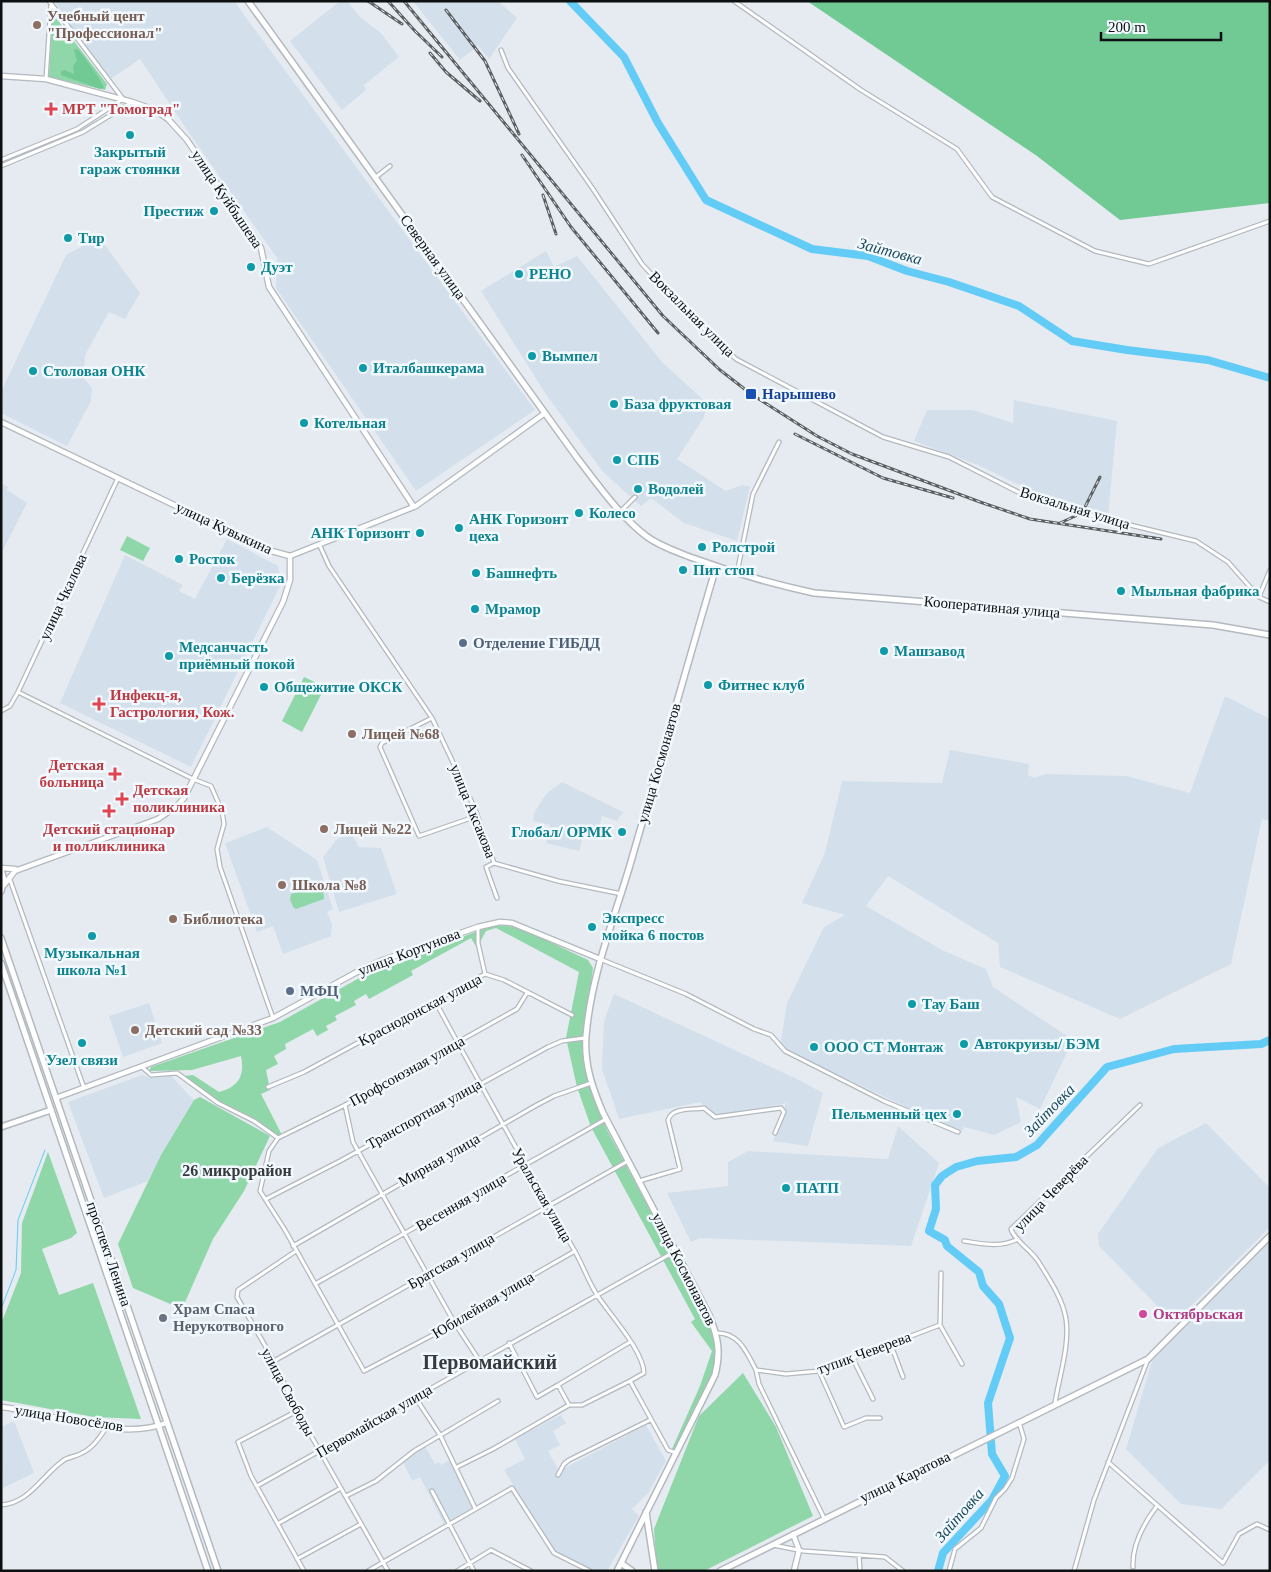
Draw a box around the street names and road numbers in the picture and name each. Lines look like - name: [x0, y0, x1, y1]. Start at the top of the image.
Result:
- street label: улица Куйбышева: [188, 147, 266, 251]
- street label: Северная улица: [397, 212, 469, 303]
- street label: Вокзальная улица: [646, 268, 738, 360]
- street label: Вокзальная улица: [1018, 484, 1132, 532]
- street label: улица Кувыкина: [173, 499, 275, 557]
- street label: улица Чкалова: [36, 551, 90, 642]
- street label: Кооперативная улица: [923, 593, 1061, 621]
- street label: улица Космонавтов: [634, 701, 684, 825]
- street label: улица Аксакова: [447, 762, 499, 860]
- street label: улица Кортунова: [356, 925, 462, 979]
- street label: Краснодонская улица: [356, 971, 485, 1049]
- street label: Профсоюзная улица: [347, 1033, 468, 1109]
- street label: Транспортная улица: [364, 1076, 485, 1152]
- street label: Мирная улица: [395, 1130, 483, 1190]
- street label: Уральская улица: [509, 1145, 576, 1245]
- street label: улица Чеверёва: [1011, 1152, 1091, 1234]
- street label: Весенняя улица: [413, 1170, 509, 1234]
- street label: проспект Ленина: [84, 1200, 135, 1309]
- street label: улица Космонавтов: [649, 1210, 719, 1328]
- street label: Братская улица: [405, 1230, 497, 1292]
- street label: Юбилейная улица: [429, 1268, 537, 1342]
- street label: тупик Чеверева: [815, 1328, 913, 1377]
- street label: улица Свободы: [258, 1345, 318, 1439]
- street label: Первомайская улица: [313, 1381, 435, 1461]
- street label: улица Новосёлов: [14, 1402, 124, 1434]
- street label: улица Каратова: [857, 1448, 953, 1506]

